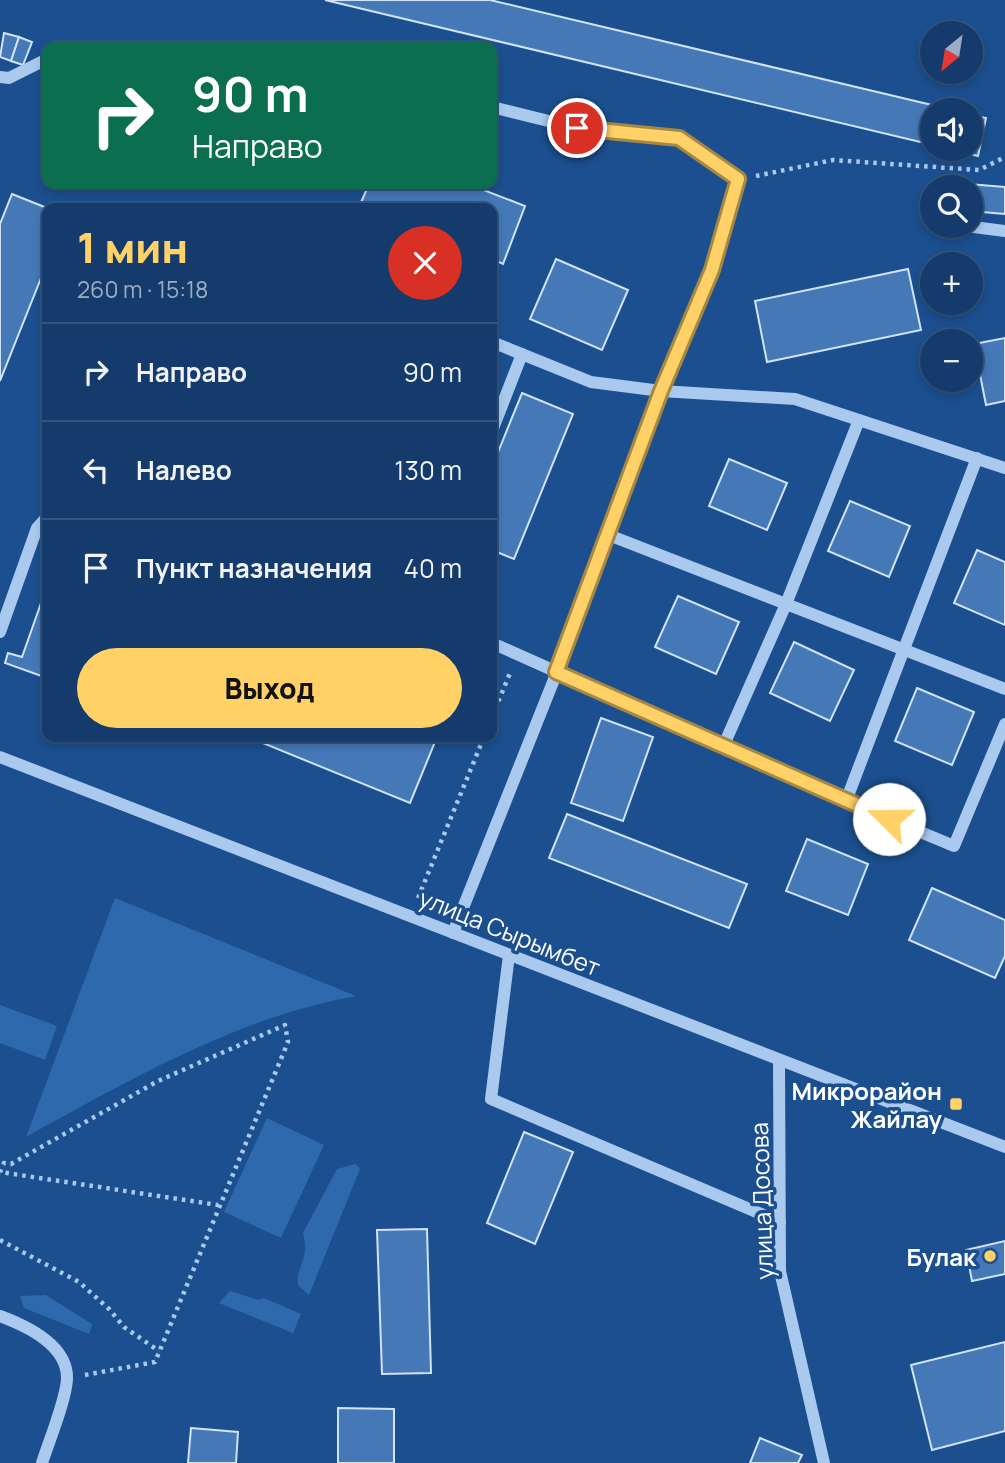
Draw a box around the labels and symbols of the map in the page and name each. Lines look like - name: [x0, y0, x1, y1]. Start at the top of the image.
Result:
- north arrow: [920, 21, 984, 84]
- pin: [547, 98, 607, 158]
- position arrow: [852, 782, 926, 856]
- street label: улица Сырымбет: [414, 881, 606, 983]
- place label: Микрорайон Жайлау: [791, 1074, 943, 1135]
- marker: Микрорайон Жайлау: [948, 1096, 964, 1112]
- street label: улица Досова: [742, 1122, 780, 1280]
- place label: Булак: [906, 1240, 977, 1273]
- marker: Булак: [982, 1248, 998, 1264]

